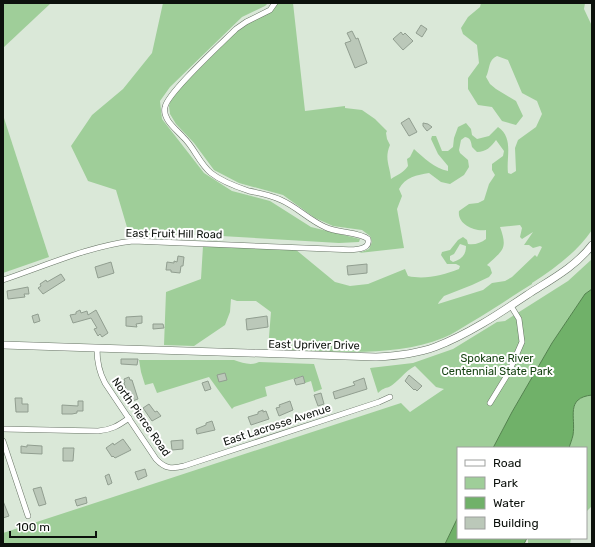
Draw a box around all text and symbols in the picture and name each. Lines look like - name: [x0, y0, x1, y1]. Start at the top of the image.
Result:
- street label: East Fruit Hill Road: [126, 227, 222, 241]
- street label: East Upriver Drive: [268, 338, 360, 352]
- park label: Spokane River Centennial State Park: [441, 352, 553, 378]
- street label: North Pierce Road: [109, 375, 173, 459]
- street label: East Lacrosse Avenue: [222, 401, 332, 449]
- legend: [457, 447, 587, 539]
- text: Road: [493, 456, 521, 470]
- text: Park: [493, 476, 519, 490]
- text: Water: [493, 496, 525, 510]
- scale bar: [10, 513, 96, 539]
- text: Building: [493, 516, 539, 530]
- text: 100 m: [16, 520, 50, 534]

